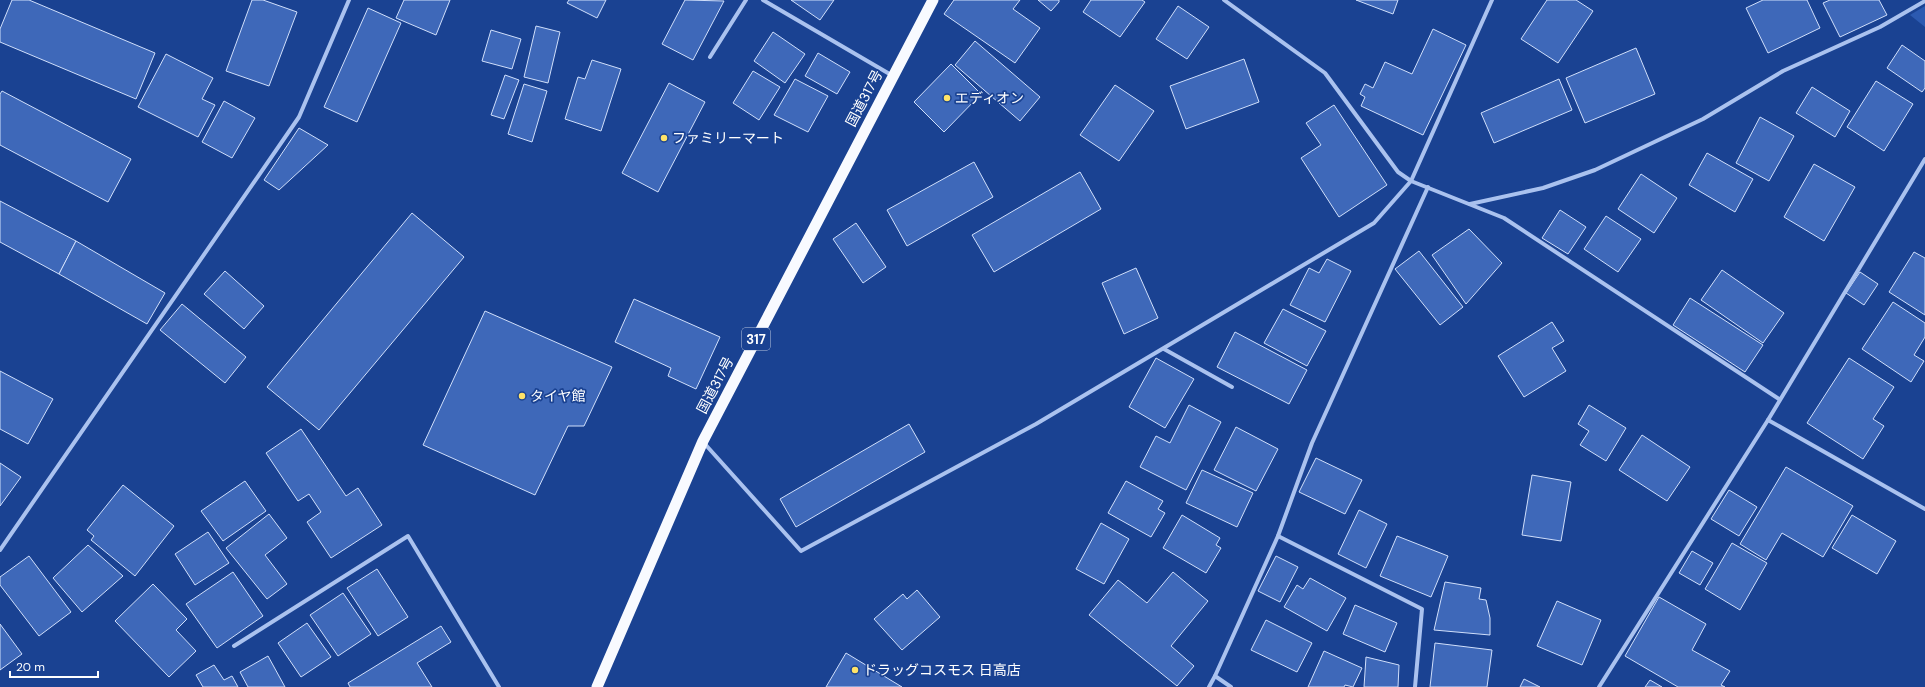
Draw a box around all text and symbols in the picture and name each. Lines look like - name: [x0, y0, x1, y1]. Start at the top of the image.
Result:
- street label: 国道317号: [842, 66, 886, 130]
- place label: エディオン: [955, 89, 1024, 107]
- marker: エディオン: [942, 93, 952, 103]
- place label: ファミリーマート: [672, 129, 784, 147]
- marker: ファミリーマート: [659, 133, 669, 143]
- road number: 317: [742, 328, 770, 350]
- street label: 国道317号: [693, 353, 737, 417]
- place label: タイヤ館: [530, 387, 586, 405]
- marker: タイヤ館: [517, 391, 527, 401]
- scale bar: [10, 653, 98, 679]
- text: 20 m: [16, 659, 45, 675]
- place label: ドラッグコスモス 日高店: [863, 661, 1021, 679]
- marker: ドラッグコスモス 日高店: [850, 665, 860, 675]

